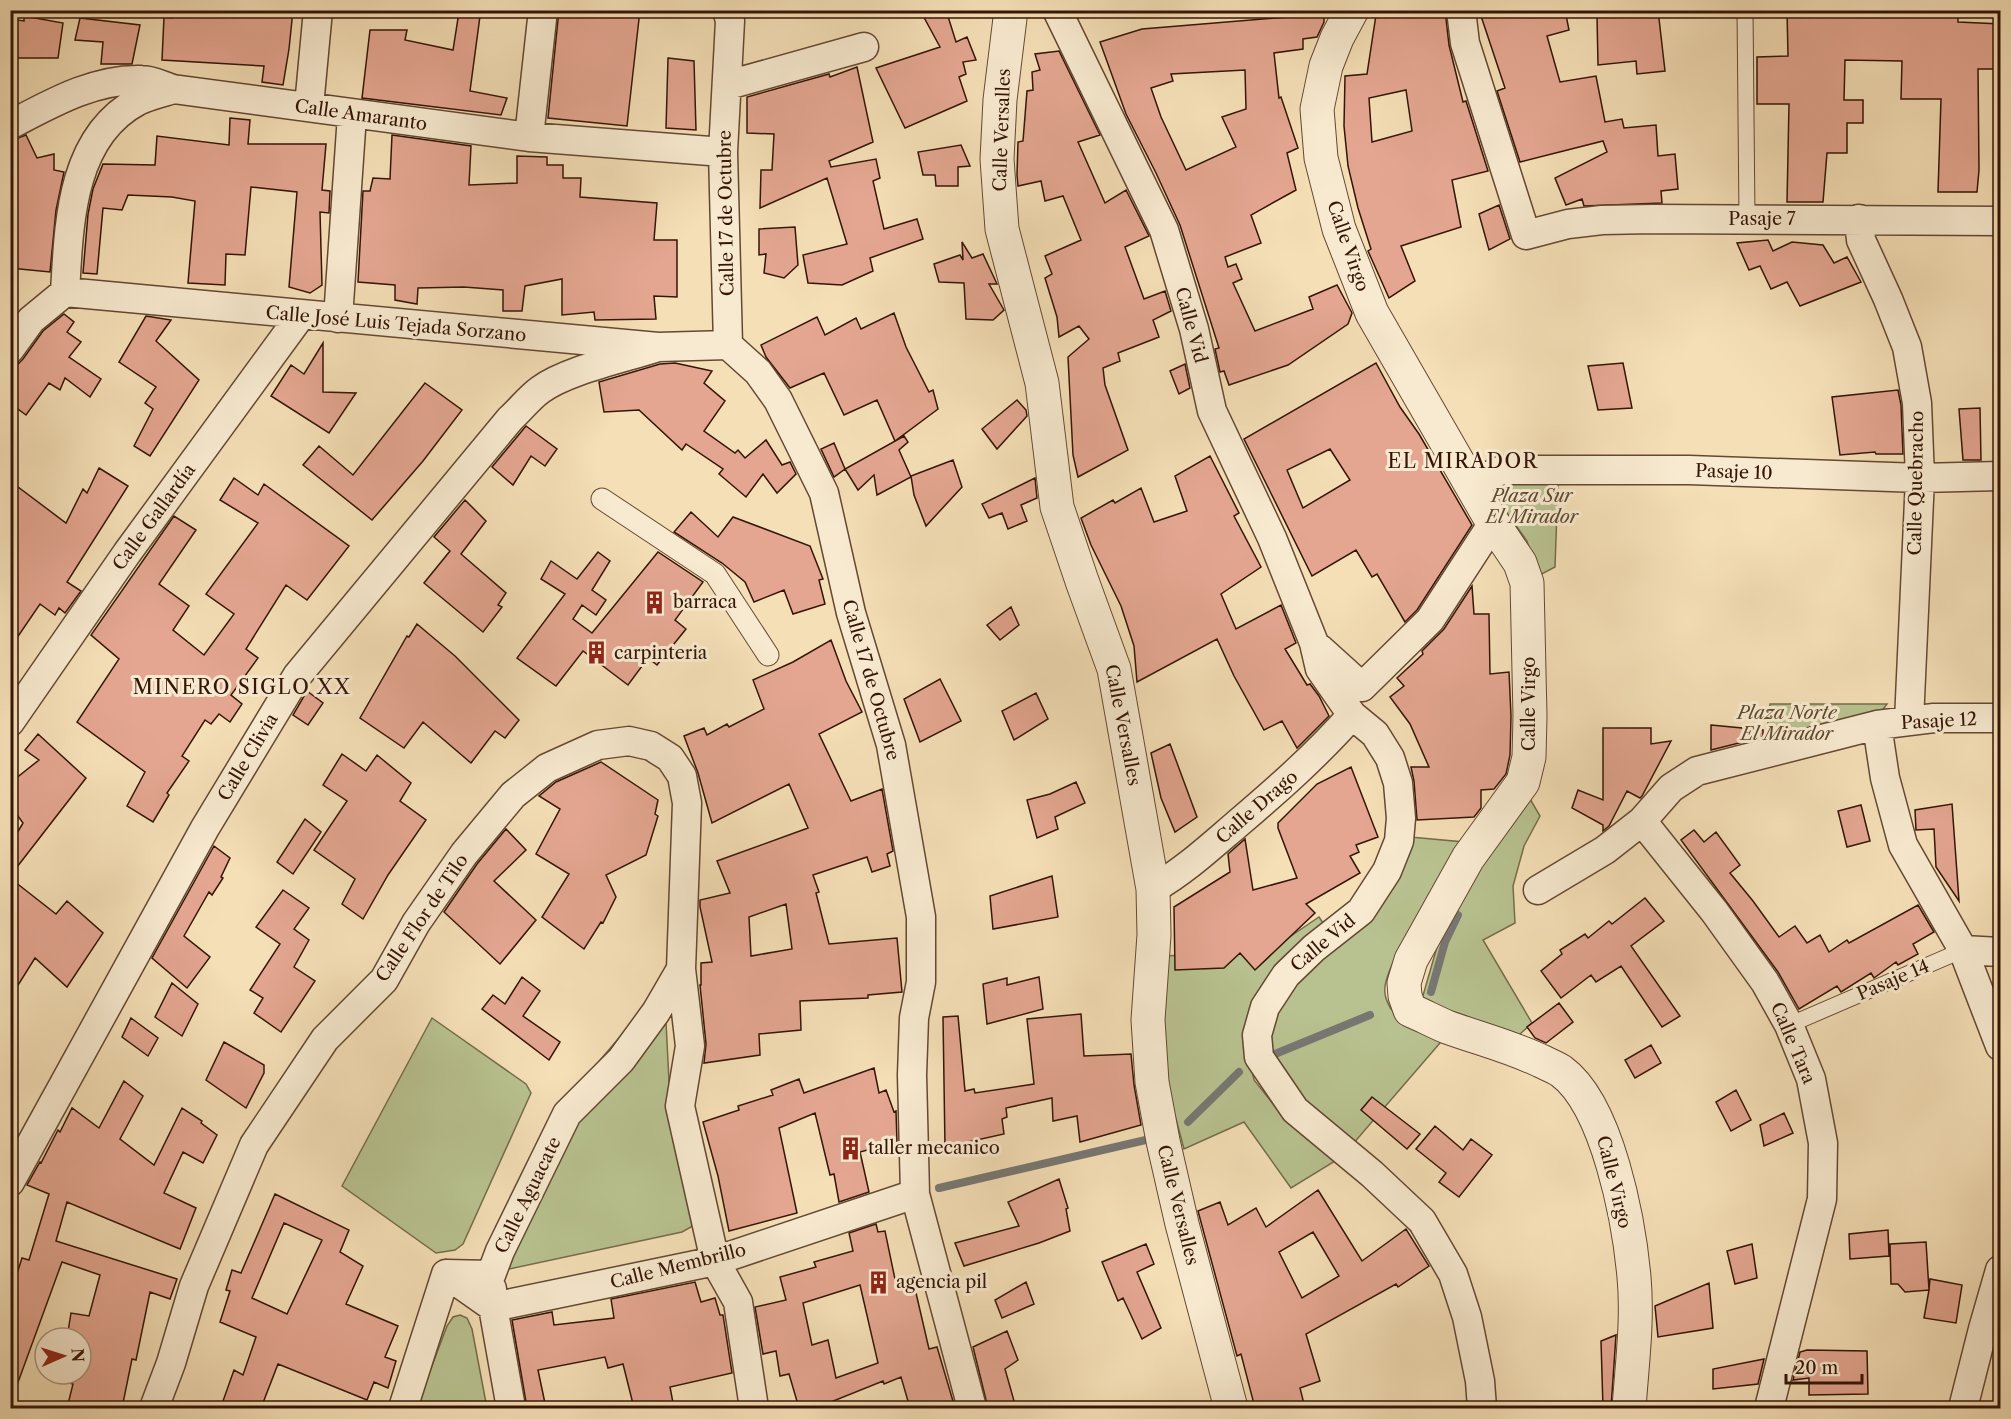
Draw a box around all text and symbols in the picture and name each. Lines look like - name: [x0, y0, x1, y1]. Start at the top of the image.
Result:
- street label: Calle Versalles: [989, 68, 1015, 192]
- street label: Calle Amaranto: [293, 95, 429, 135]
- street label: Calle 17 de Octubre: [714, 130, 738, 296]
- street label: Calle Virgo: [1322, 198, 1374, 294]
- street label: Pasaje 7: [1728, 208, 1796, 230]
- street label: Calle Vid: [1170, 285, 1212, 365]
- street label: Calle José Luis Tejada Sorzano: [265, 302, 527, 346]
- street label: Calle Quebracho: [1904, 410, 1928, 556]
- district label: EL MIRADOR: [1387, 449, 1539, 473]
- street label: Calle Gallardía: [108, 459, 200, 575]
- street label: Pasaje 10: [1695, 460, 1773, 484]
- park label: Plaza Sur El Mirador: [1484, 485, 1580, 528]
- building icon: barraca: [642, 589, 668, 615]
- place label: barraca: [673, 591, 737, 613]
- street label: Calle 17 de Octubre: [838, 597, 904, 763]
- building icon: carpinteria: [583, 640, 609, 666]
- place label: carpinteria: [614, 642, 708, 664]
- street label: Calle Virgo: [1518, 657, 1540, 751]
- street label: Calle Versalles: [1100, 662, 1146, 788]
- district label: MINERO SIGLO XX: [133, 675, 351, 699]
- park label: Plaza Norte El Mirador: [1735, 702, 1838, 745]
- street label: Pasaje 12: [1900, 708, 1978, 734]
- street label: Calle Clivia: [213, 709, 283, 805]
- street label: Calle Drago: [1212, 766, 1302, 848]
- street label: Calle Flor de Tilo: [371, 850, 473, 986]
- street label: Calle Vid: [1286, 910, 1360, 976]
- street label: Pasaje 14: [1854, 955, 1932, 1005]
- street label: Calle Tara: [1766, 999, 1820, 1088]
- street label: Calle Aguacate: [490, 1133, 566, 1257]
- street label: Calle Virgo: [1592, 1133, 1636, 1231]
- building icon: taller mecanico: [837, 1135, 863, 1161]
- place label: taller mecanico: [868, 1137, 1000, 1159]
- street label: Calle Versalles: [1152, 1143, 1204, 1267]
- street label: Calle Membrillo: [608, 1238, 748, 1294]
- building icon: agencia pil: [865, 1269, 891, 1295]
- place label: agencia pil: [896, 1271, 987, 1293]
- north arrow: [33, 1326, 93, 1386]
- scale bar: [1786, 1347, 1862, 1385]
- text: N: [68, 1348, 88, 1363]
- text: 20 m: [1795, 1357, 1839, 1379]

